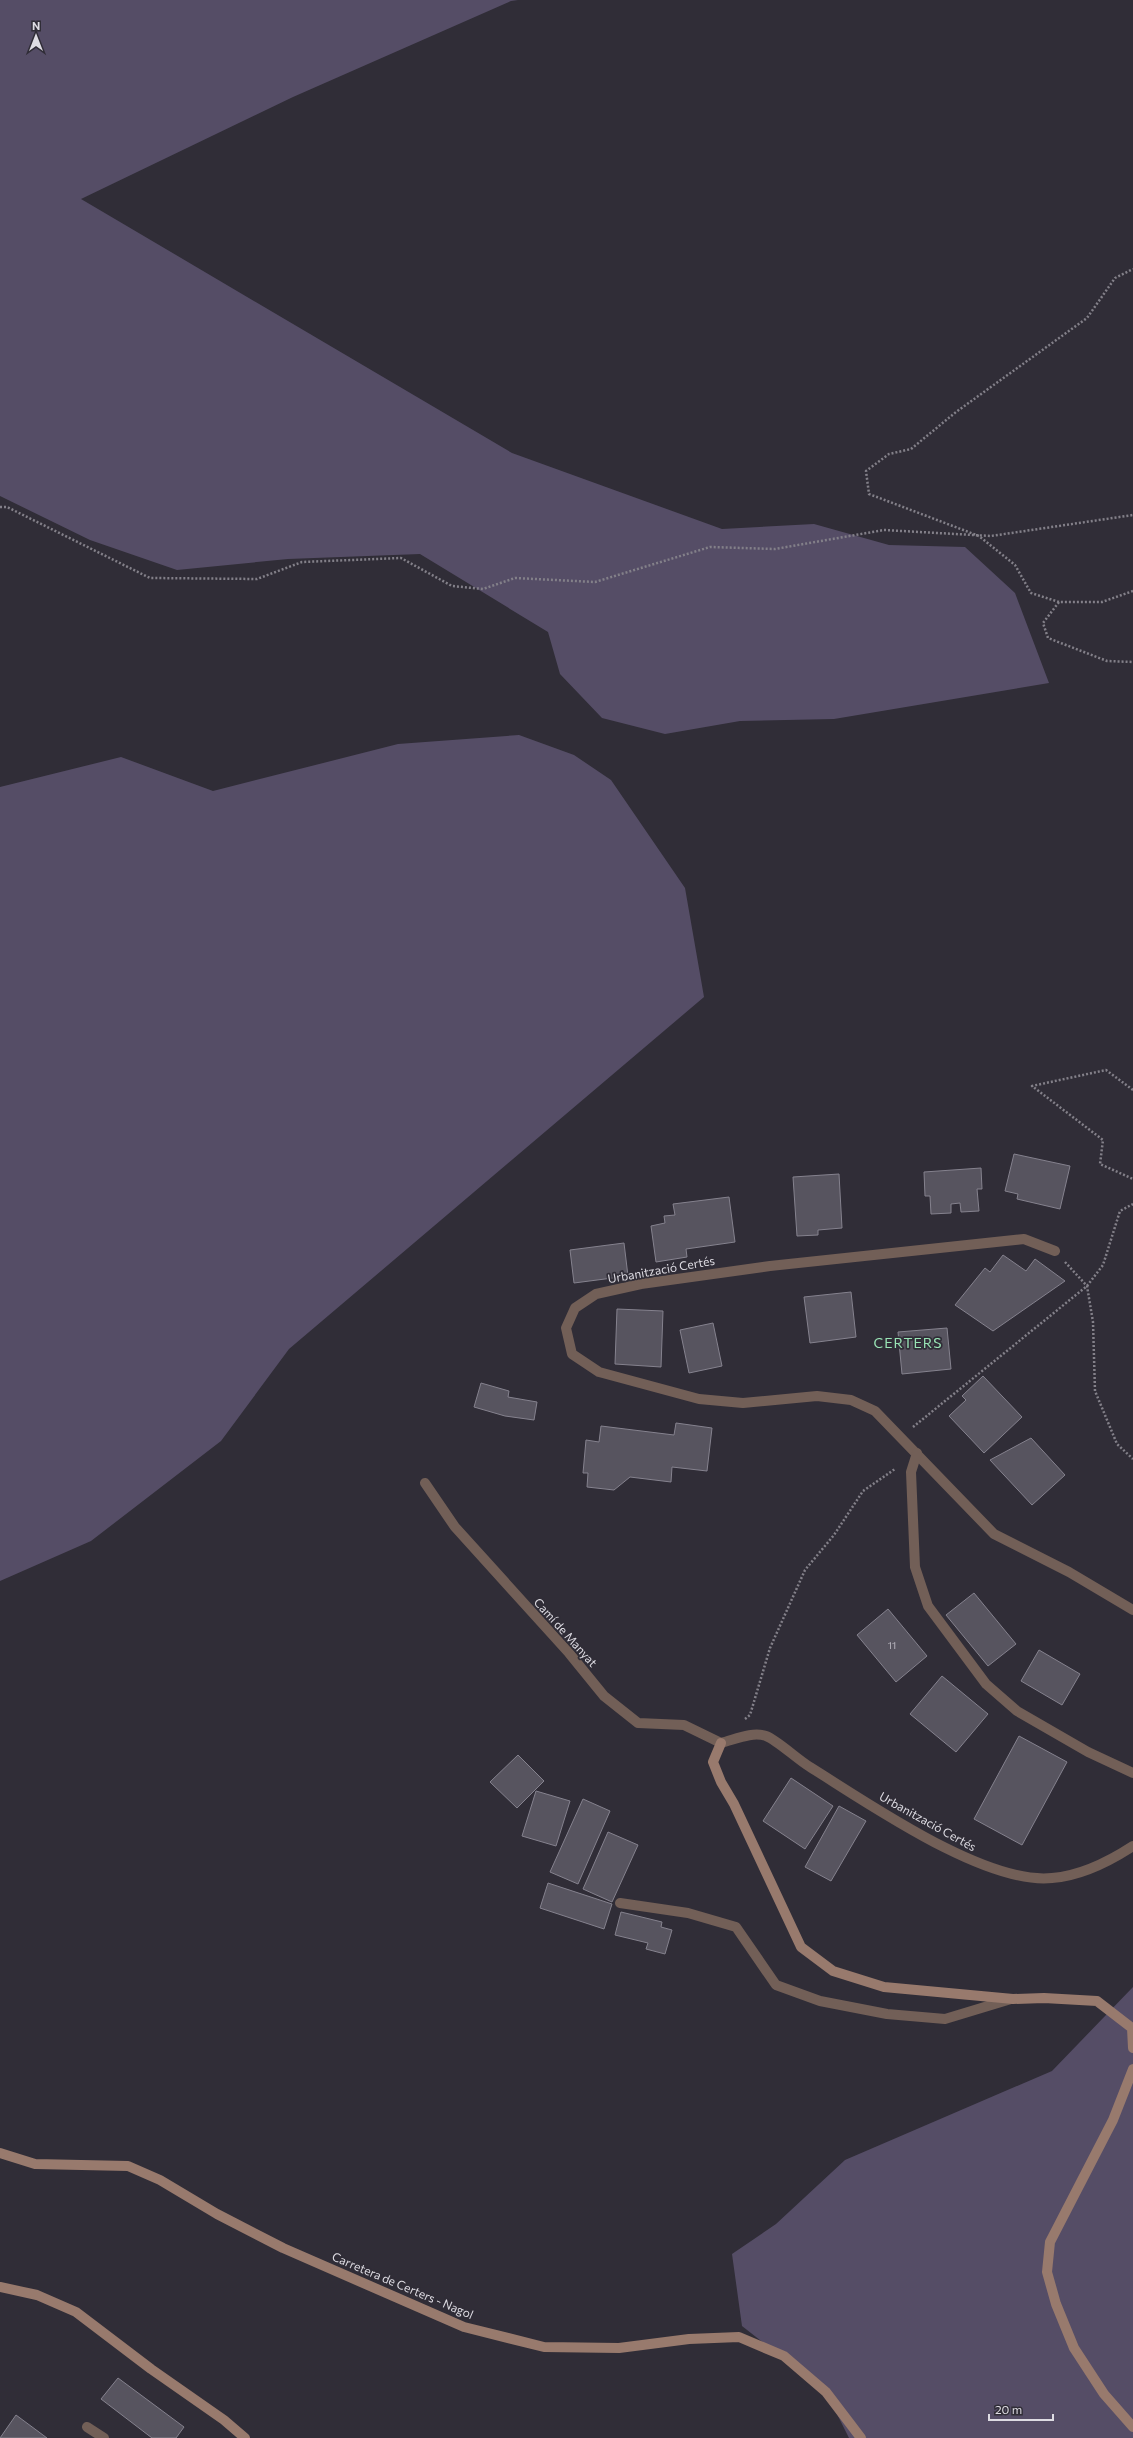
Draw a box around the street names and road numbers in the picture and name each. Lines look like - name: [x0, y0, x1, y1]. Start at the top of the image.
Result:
- street label: Urbanització Certés: [606, 1253, 716, 1285]
- street label: Camí de Manyat: [531, 1595, 601, 1669]
- street label: Urbanització Certés: [877, 1789, 979, 1853]
- street label: Carretera de Certers - Nagol: [330, 2249, 476, 2321]

